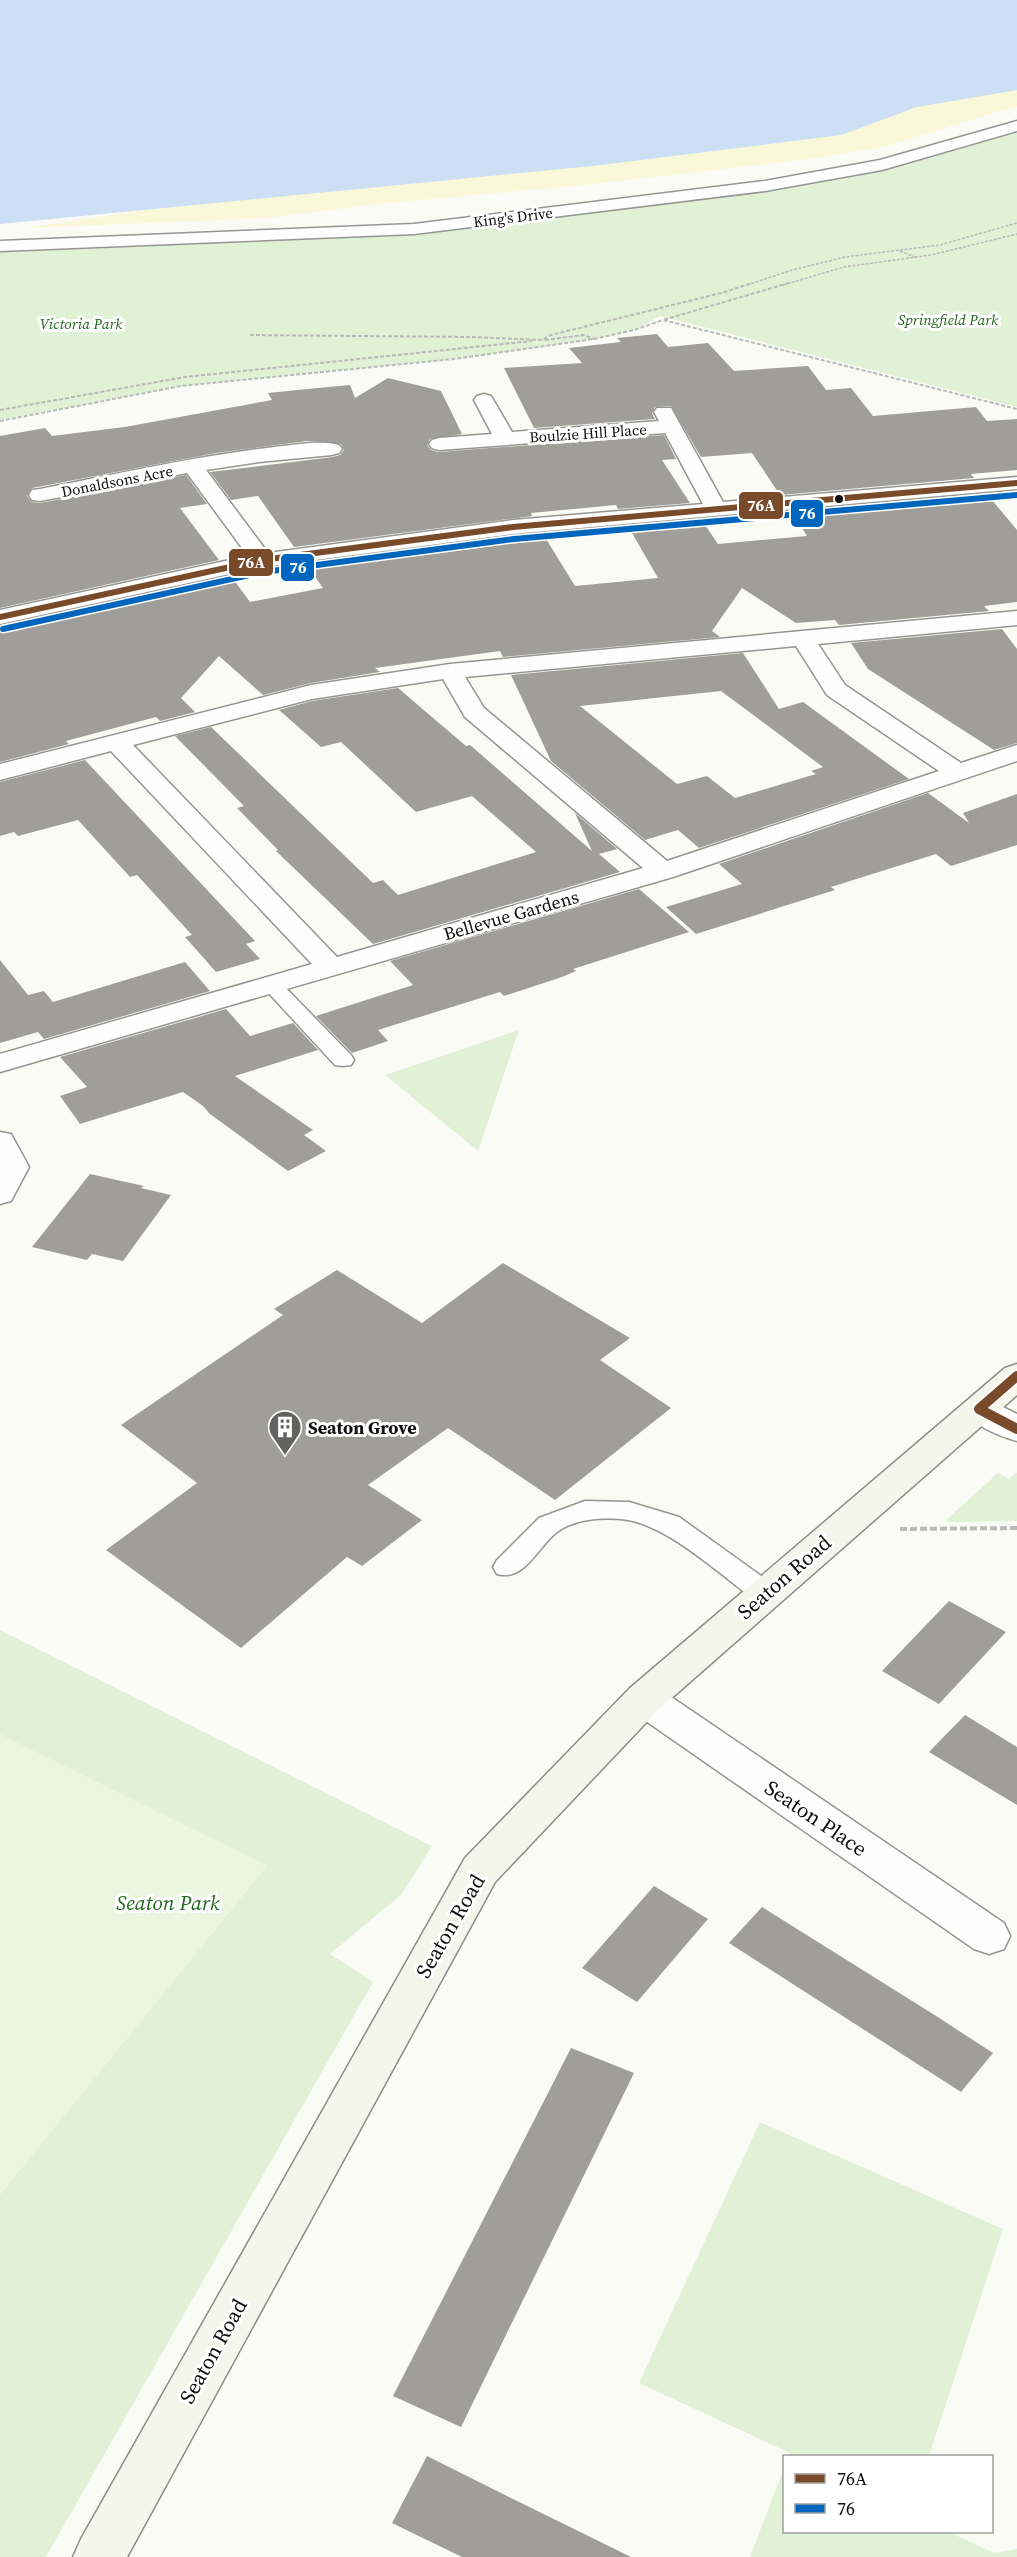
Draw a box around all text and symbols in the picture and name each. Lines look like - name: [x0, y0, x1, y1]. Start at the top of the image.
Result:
- street label: King's Drive: [472, 202, 554, 232]
- park label: Springfield Park: [898, 309, 999, 330]
- park label: Victoria Park: [40, 313, 123, 334]
- street label: Boulzie Hill Place: [529, 418, 648, 448]
- street label: Donaldsons Acre: [59, 460, 175, 502]
- line badge: 76A: [738, 491, 784, 520]
- unlabelled marker: [833, 493, 845, 505]
- text: 76A: [747, 494, 775, 516]
- line badge: 76: [790, 499, 824, 528]
- text: 76: [798, 502, 816, 524]
- line badge: 76A: [228, 548, 274, 577]
- text: 76A: [237, 551, 265, 573]
- line badge: 76: [280, 553, 315, 582]
- text: 76: [289, 556, 307, 578]
- street label: Bellevue Gardens: [440, 884, 582, 946]
- building icon: Seaton Grove: [267, 1409, 303, 1456]
- place label: Seaton Grove: [308, 1415, 417, 1440]
- street label: Seaton Road: [731, 1528, 837, 1626]
- street label: Seaton Place: [759, 1773, 873, 1863]
- street label: Seaton Road: [409, 1869, 491, 1983]
- park label: Seaton Park: [116, 1888, 220, 1917]
- street label: Seaton Road: [172, 2293, 254, 2409]
- legend: [783, 2455, 993, 2533]
- text: 76A: [837, 2466, 867, 2491]
- text: 76: [837, 2496, 855, 2521]

